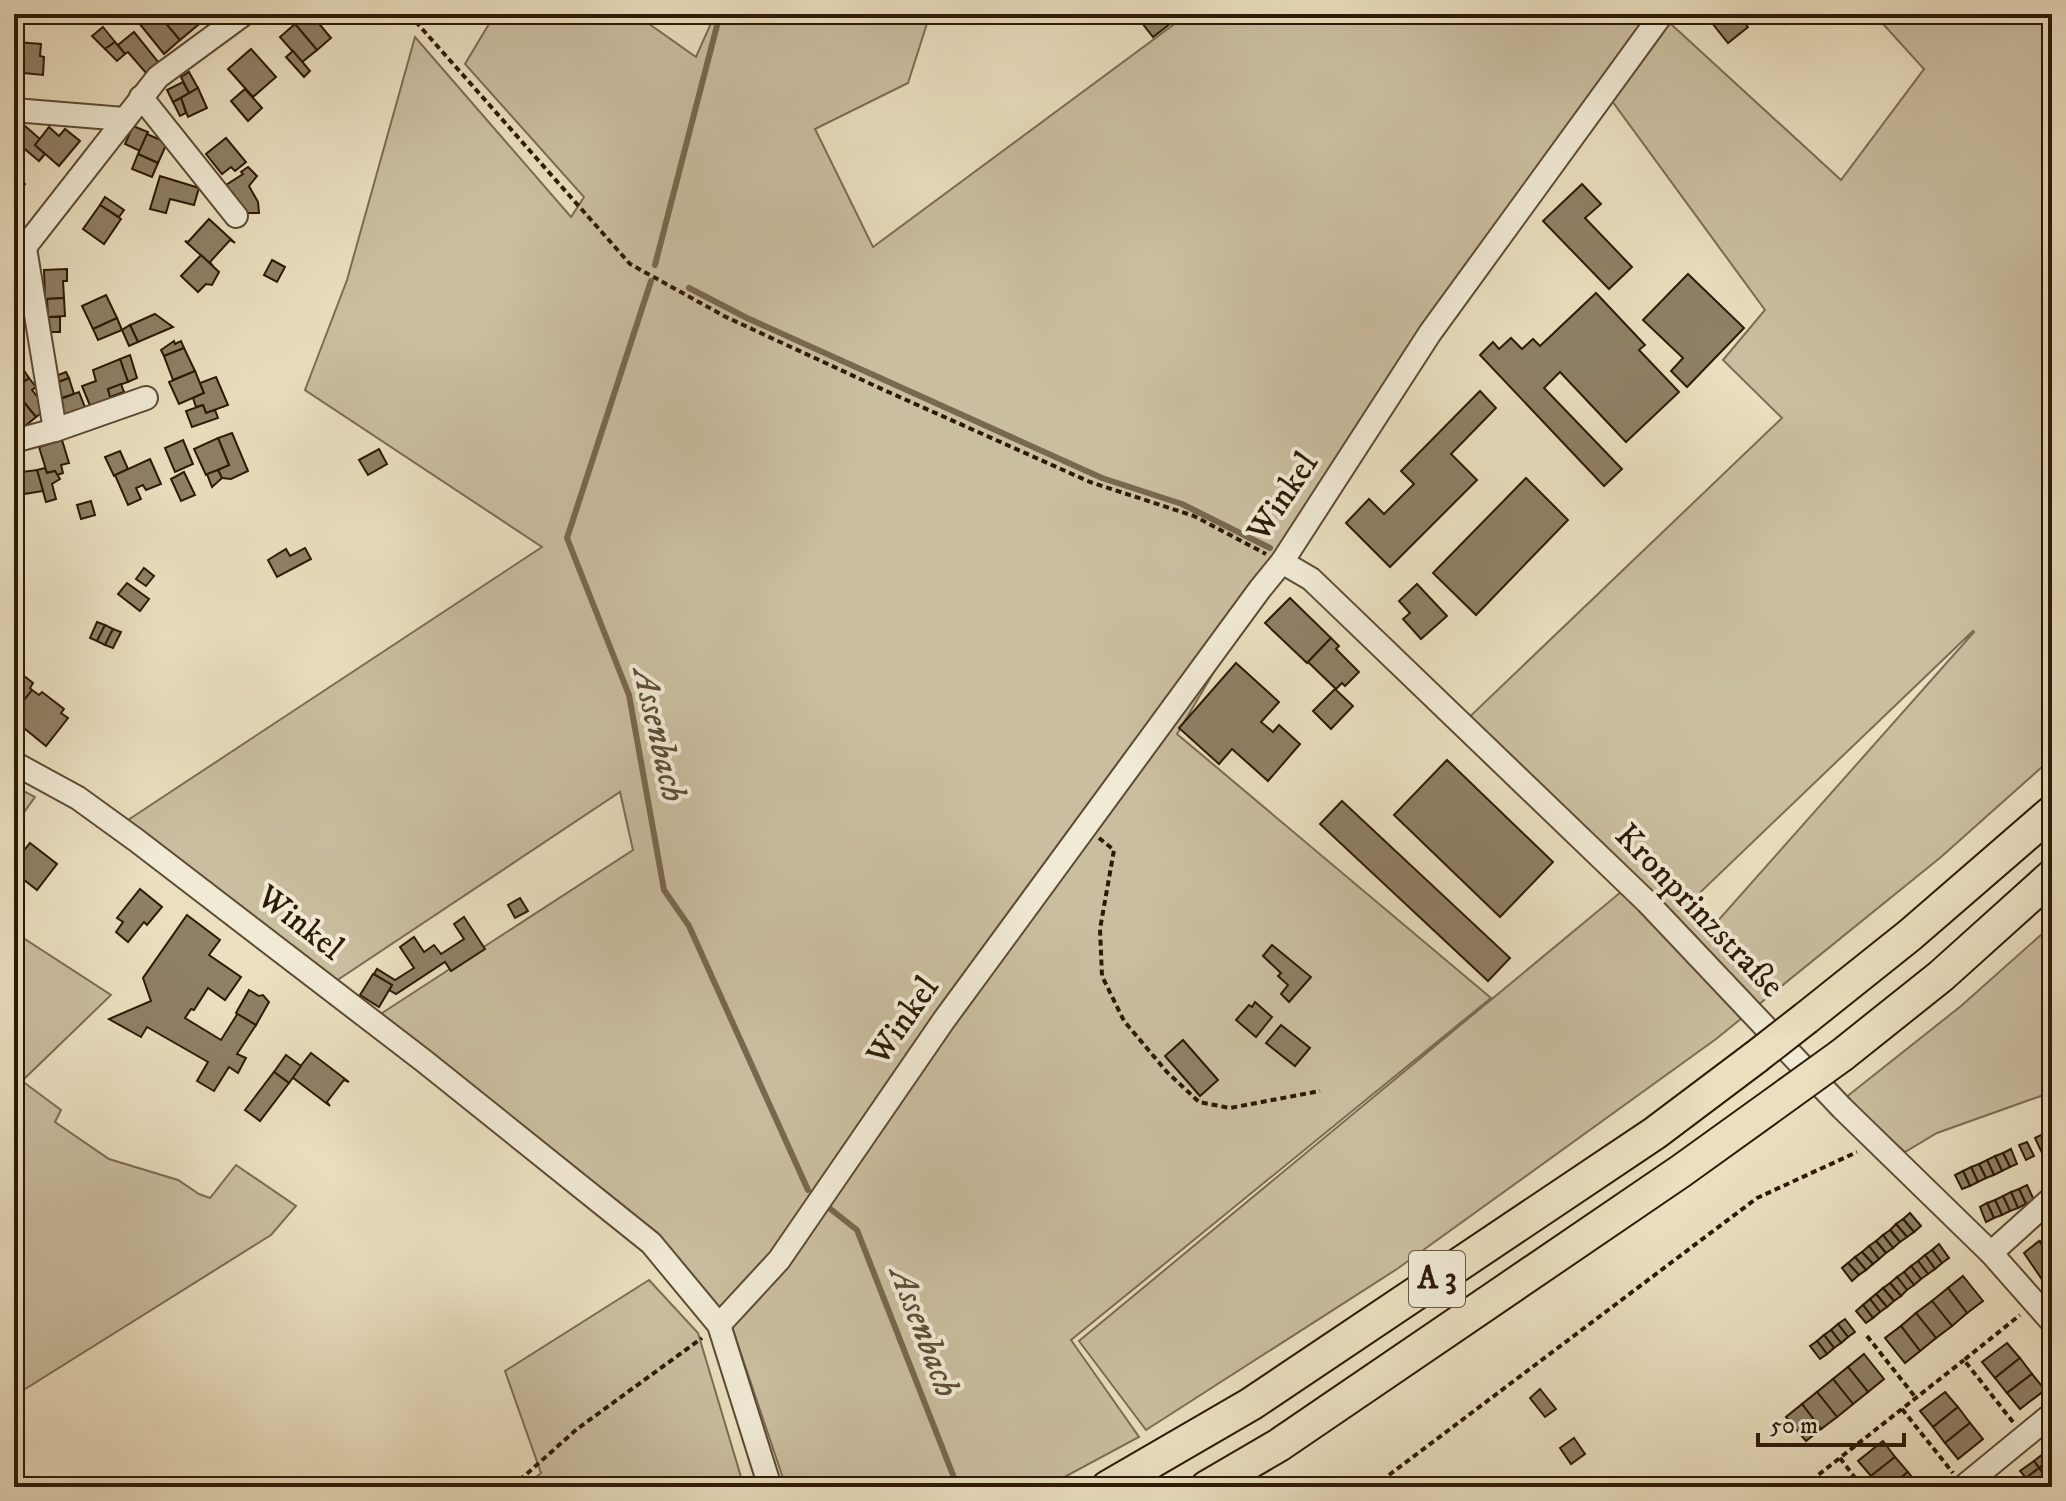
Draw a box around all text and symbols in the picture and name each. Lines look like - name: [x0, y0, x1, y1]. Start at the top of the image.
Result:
- street label: Winkel: [1237, 444, 1328, 550]
- water label: Assenbach: [621, 660, 696, 806]
- street label: Kronprinzstraße: [1606, 815, 1792, 1007]
- street label: Winkel: [247, 876, 352, 970]
- street label: Winkel: [857, 968, 949, 1074]
- road number: A 3: [1409, 1251, 1465, 1307]
- water label: Assenbach: [877, 1257, 969, 1404]
- scale bar: [1758, 1397, 1904, 1447]
- text: 50 m: [1770, 1411, 1818, 1441]

